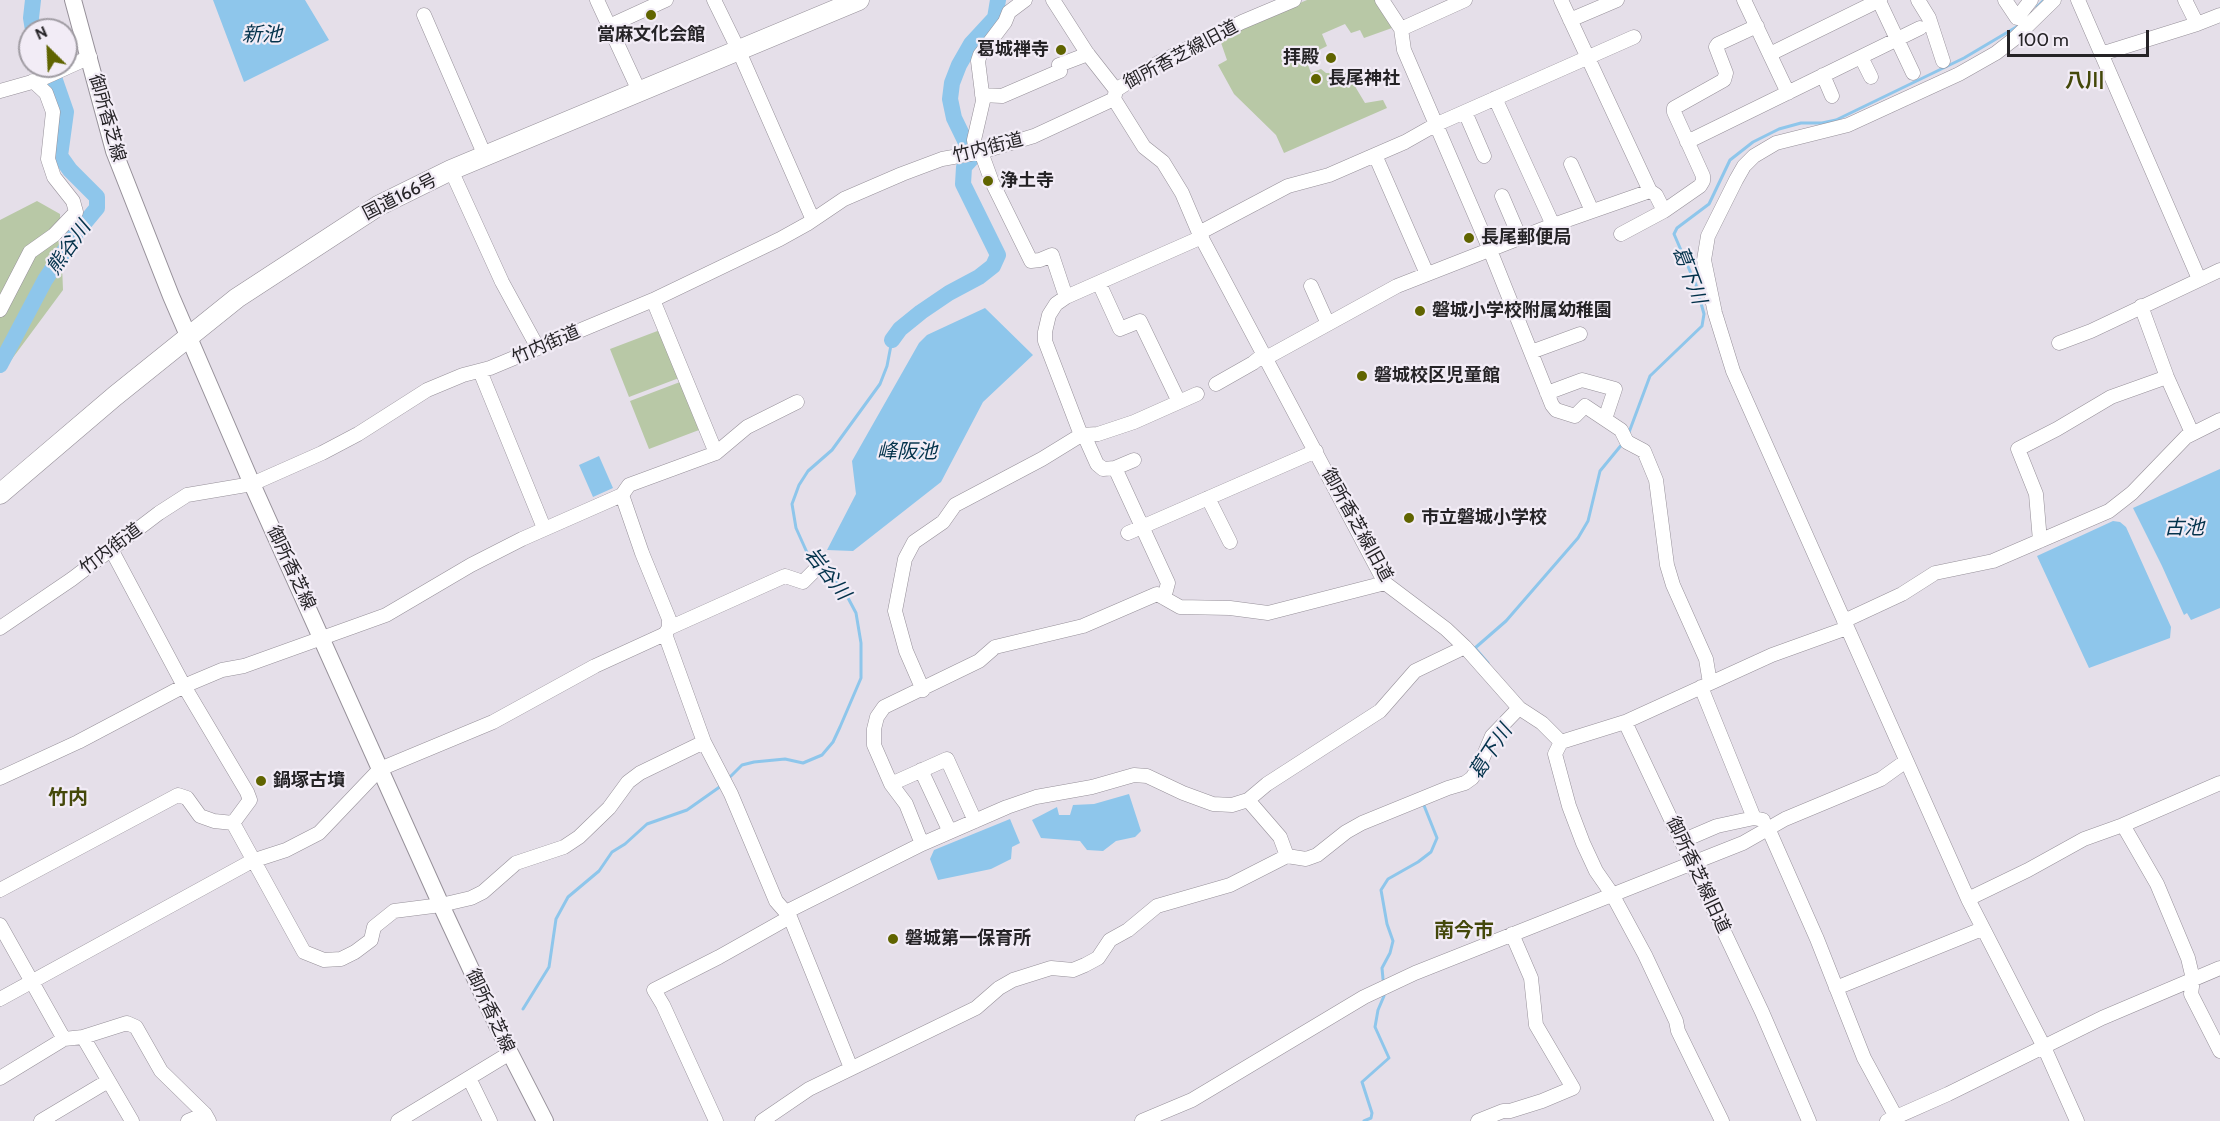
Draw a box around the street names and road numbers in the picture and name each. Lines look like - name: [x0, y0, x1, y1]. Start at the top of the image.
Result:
- street label: 御所香芝線旧道: [1120, 16, 1242, 94]
- street label: 御所香芝線: [84, 72, 130, 164]
- street label: 竹内街道: [950, 129, 1026, 167]
- street label: 国道166号: [359, 169, 441, 225]
- street label: 竹内街道: [509, 321, 583, 369]
- street label: 御所香芝線旧道: [1317, 465, 1397, 585]
- street label: 竹内街道: [76, 519, 146, 579]
- street label: 御所香芝線: [262, 523, 320, 613]
- street label: 御所香芝線旧道: [1662, 813, 1734, 937]
- street label: 御所香芝線: [461, 966, 519, 1056]

